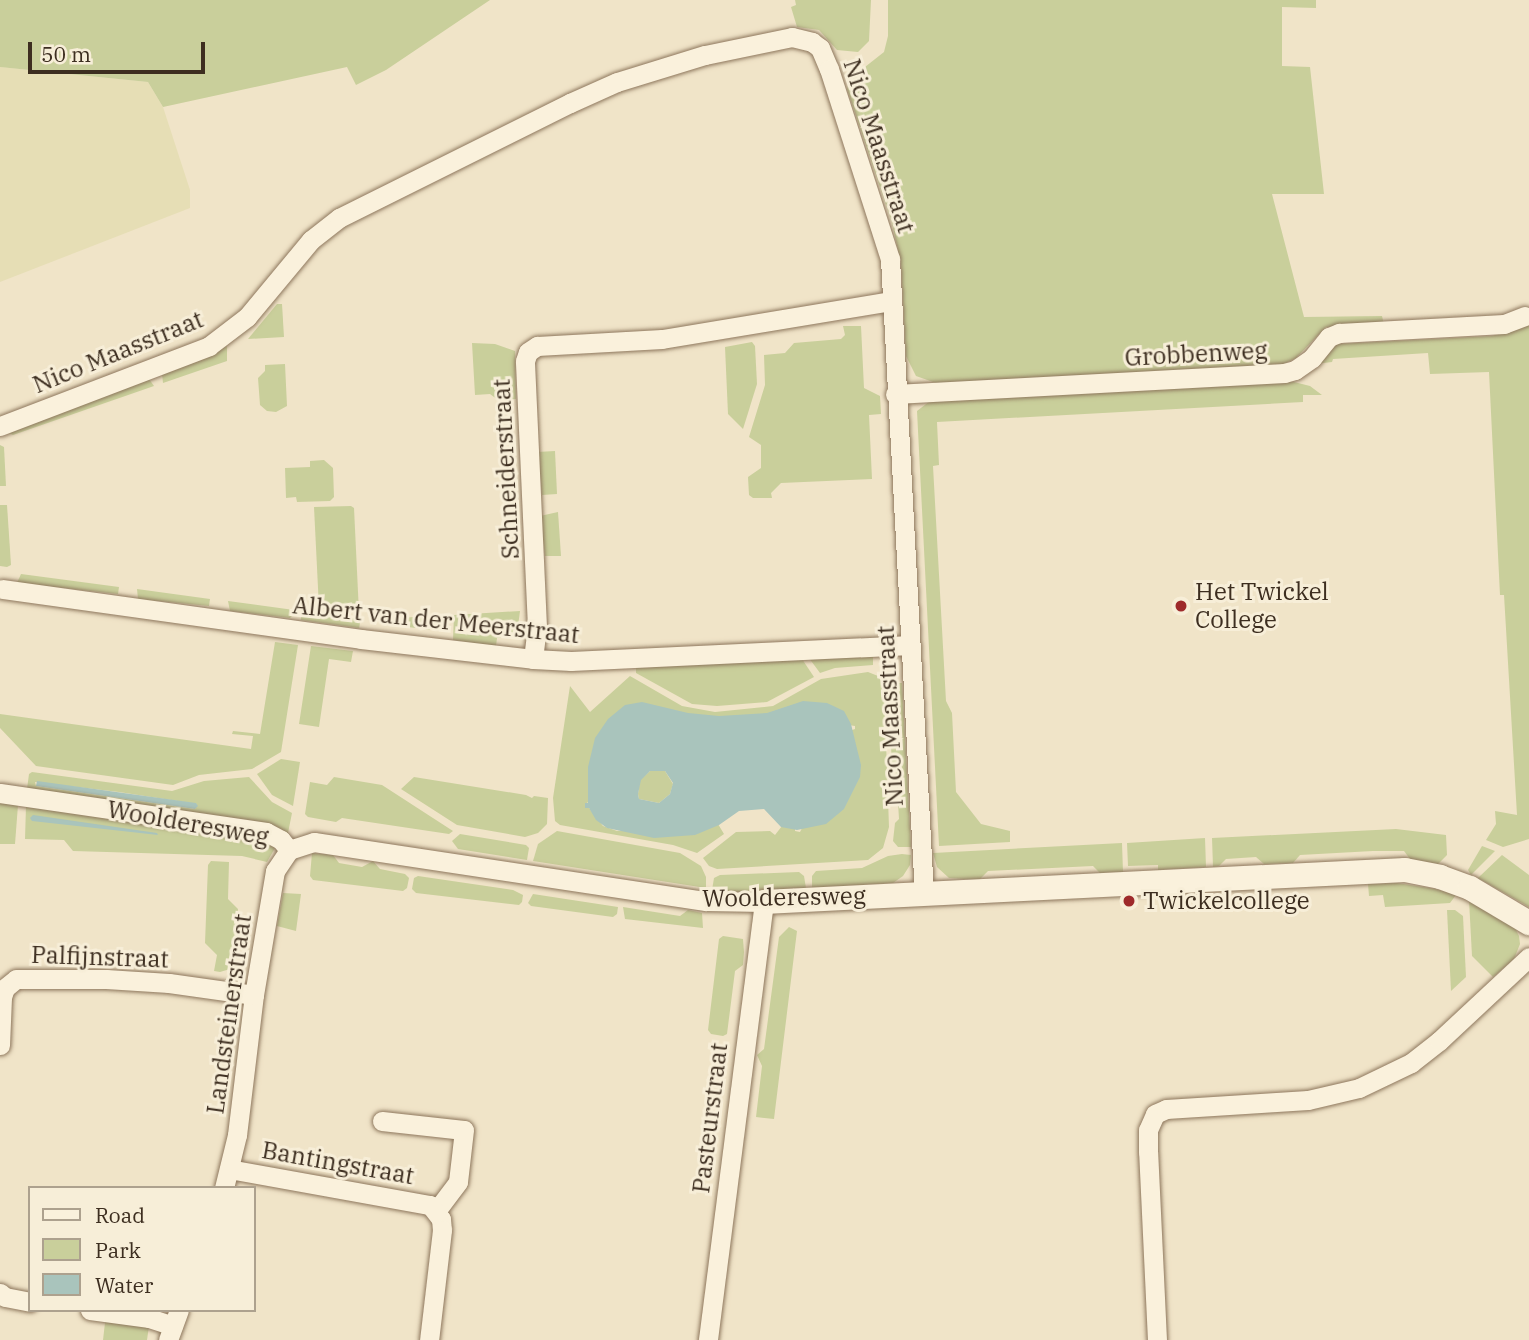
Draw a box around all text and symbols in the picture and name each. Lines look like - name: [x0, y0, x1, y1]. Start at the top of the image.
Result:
- scale bar: [32, 28, 208, 72]
- text: 50 m: [41, 40, 91, 68]
- street label: Nico Maasstraat: [837, 55, 921, 237]
- street label: Nico Maasstraat: [29, 305, 207, 399]
- street label: Grobbenweg: [1124, 336, 1268, 372]
- street label: Schneiderstraat: [487, 378, 525, 560]
- place label: Het Twickel College: [1195, 578, 1329, 634]
- street label: Albert van der Meerstraat: [291, 591, 581, 649]
- marker: Het Twickel College: [1173, 598, 1189, 614]
- street label: Nico Maasstraat: [871, 625, 909, 807]
- street label: Woolderesweg: [105, 795, 271, 851]
- street label: Woolderesweg: [702, 881, 866, 913]
- place label: Twickelcollege: [1143, 887, 1310, 915]
- marker: Twickelcollege: [1121, 893, 1137, 909]
- street label: Landsteinerstraat: [201, 912, 257, 1116]
- street label: Palfijnstraat: [31, 940, 169, 974]
- street label: Pasteurstraat: [686, 1041, 734, 1195]
- street label: Bantingstraat: [260, 1135, 416, 1191]
- legend: [28, 1186, 256, 1312]
- text: Road: [95, 1201, 145, 1229]
- text: Park: [95, 1236, 141, 1264]
- text: Water: [95, 1271, 153, 1299]

